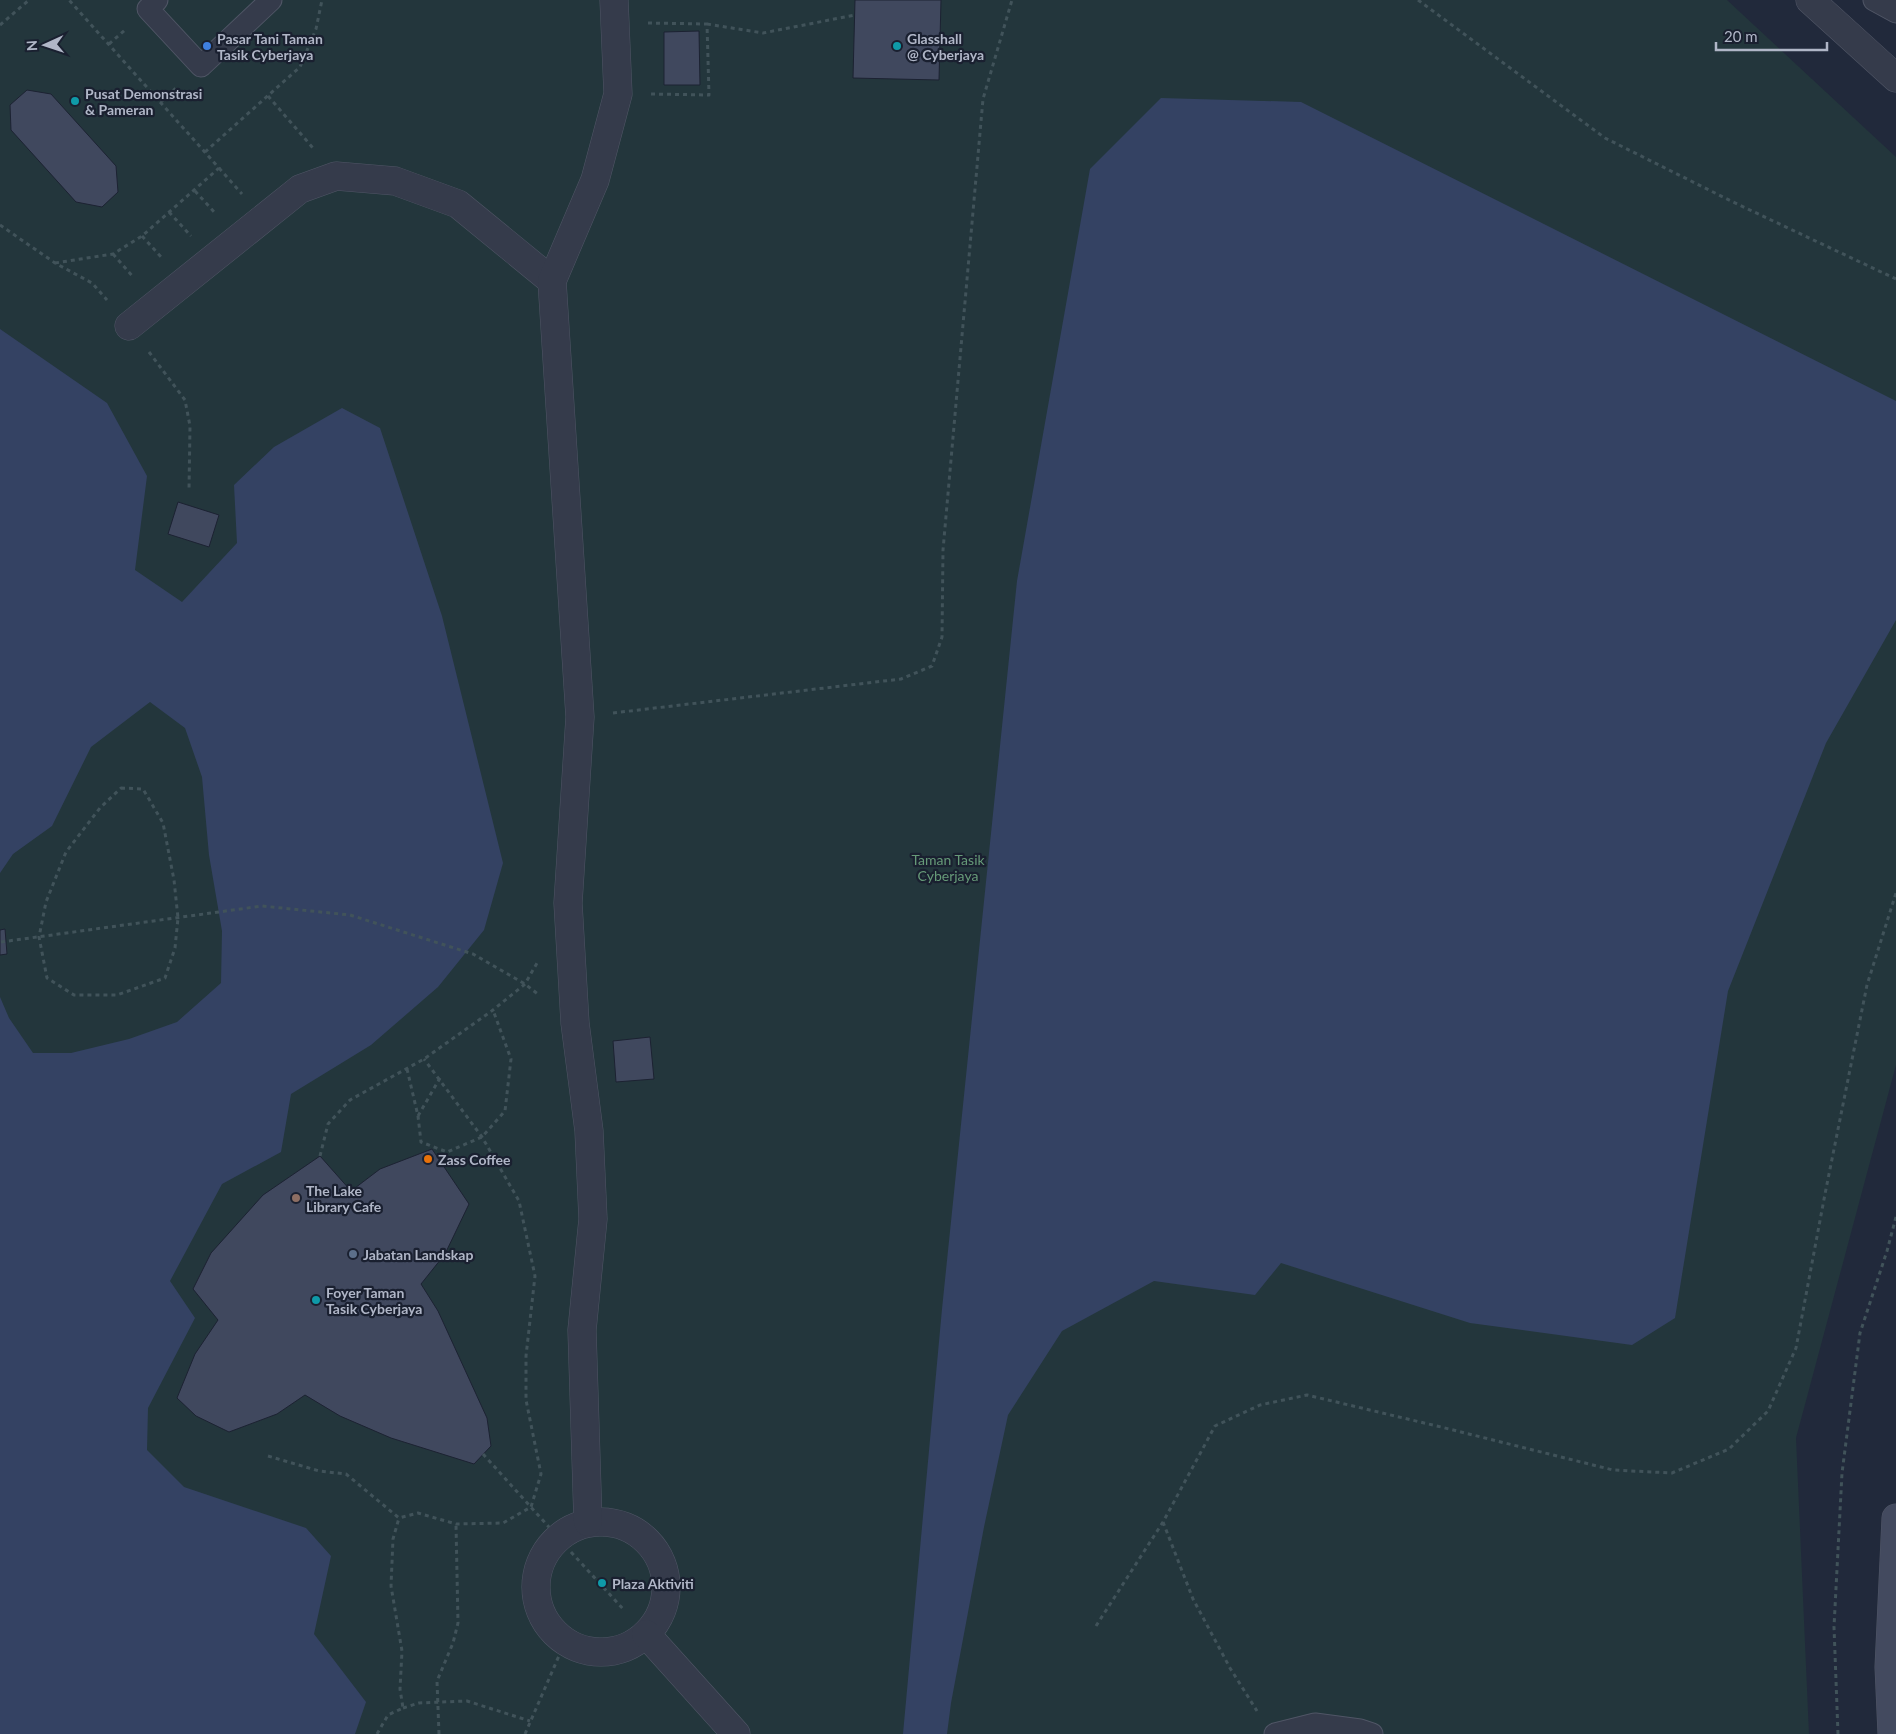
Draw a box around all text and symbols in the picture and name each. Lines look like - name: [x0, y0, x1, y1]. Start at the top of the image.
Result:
- north arrow: [20, 20, 70, 70]
- scale bar: [1716, 20, 1827, 52]
- text: 20 m: [1724, 27, 1758, 45]
- place label: Pasar Tani Taman Tasik Cyberjaya: [217, 30, 323, 63]
- place label: Glasshall @ Cyberjaya: [907, 30, 984, 63]
- text: N: [23, 40, 40, 52]
- marker: Pasar Tani Taman Tasik Cyberjaya: [201, 40, 213, 52]
- marker: Glasshall @ Cyberjaya: [891, 40, 903, 52]
- place label: Pusat Demonstrasi & Pameran: [85, 85, 202, 118]
- marker: Pusat Demonstrasi & Pameran: [69, 95, 81, 107]
- park label: Taman Tasik Cyberjaya: [911, 851, 986, 884]
- place label: Zass Coffee: [438, 1151, 511, 1168]
- marker: Zass Coffee: [422, 1153, 434, 1165]
- place label: The Lake Library Cafe: [306, 1182, 382, 1215]
- marker: The Lake Library Cafe: [290, 1192, 302, 1204]
- place label: Jabatan Landskap: [363, 1246, 473, 1263]
- marker: Jabatan Landskap: [347, 1248, 359, 1260]
- place label: Foyer Taman Tasik Cyberjaya: [326, 1284, 422, 1317]
- marker: Foyer Taman Tasik Cyberjaya: [310, 1294, 322, 1306]
- place label: Plaza Aktiviti: [612, 1575, 694, 1592]
- marker: Plaza Aktiviti: [596, 1577, 608, 1589]

